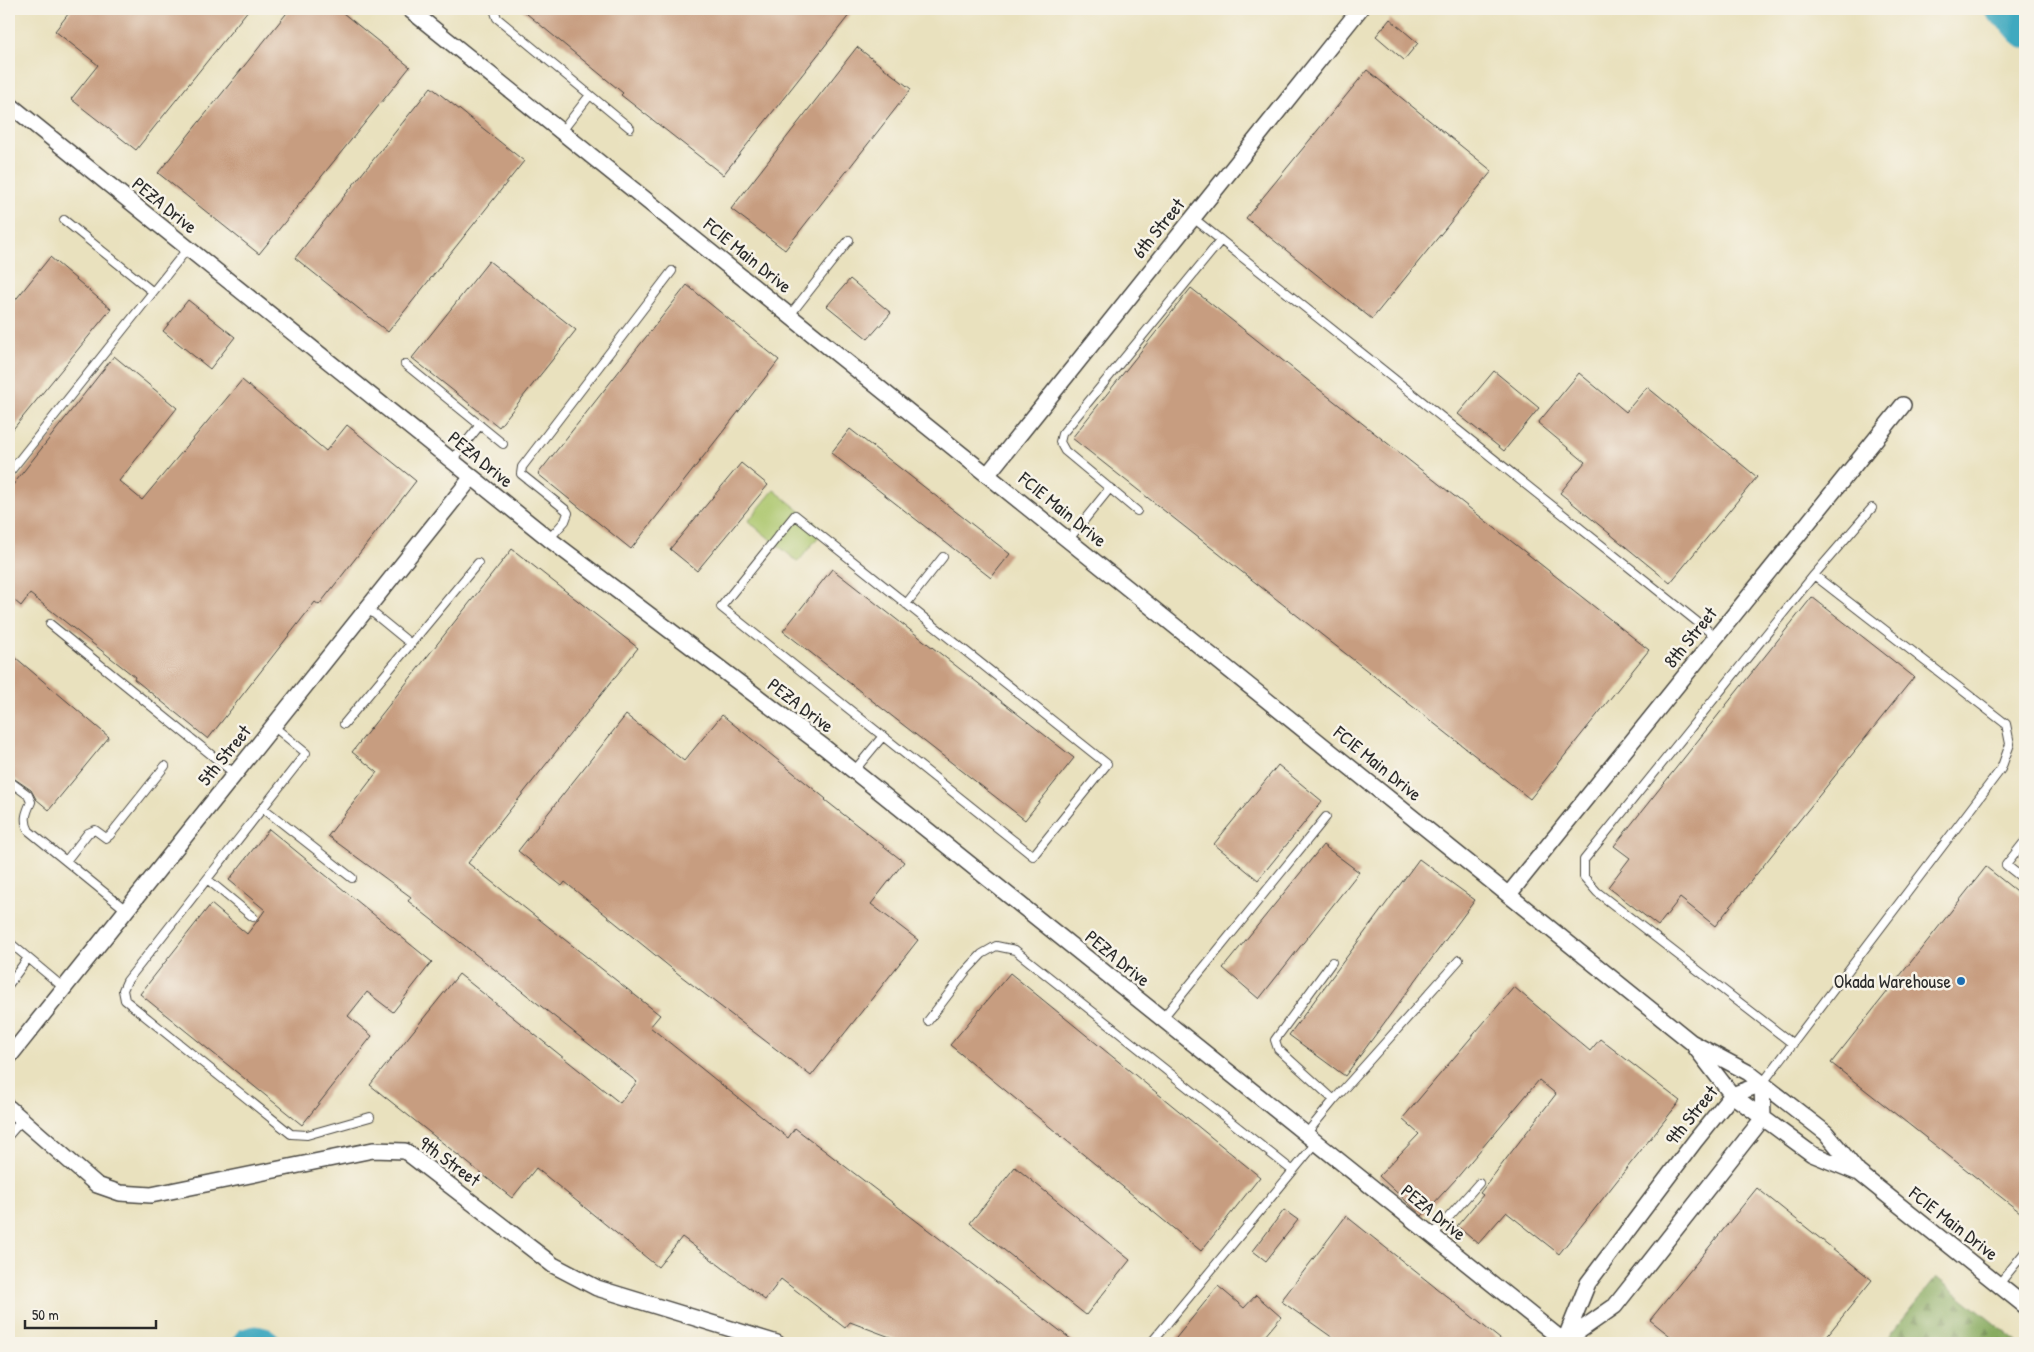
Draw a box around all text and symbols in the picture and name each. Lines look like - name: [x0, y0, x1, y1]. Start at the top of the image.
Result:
- street label: PEZA Drive: [127, 171, 203, 239]
- street label: 6th Street: [1126, 192, 1191, 264]
- street label: FCIE Main Drive: [698, 211, 798, 299]
- street label: PEZA Drive: [443, 425, 519, 493]
- street label: FCIE Main Drive: [1013, 465, 1113, 553]
- street label: 8th Street: [1657, 601, 1723, 673]
- street label: PEZA Drive: [763, 672, 840, 739]
- street label: 5th Street: [192, 719, 257, 791]
- street label: FCIE Main Drive: [1328, 719, 1428, 807]
- street label: PEZA Drive: [1080, 924, 1156, 992]
- place label: Okada Warehouse: [1834, 968, 1951, 994]
- marker: Okada Warehouse: [1955, 975, 1967, 987]
- street label: 9th Street: [1659, 1079, 1723, 1150]
- street label: 9th Street: [414, 1130, 486, 1192]
- street label: PEZA Drive: [1396, 1178, 1472, 1246]
- street label: FCIE Main Drive: [1903, 1179, 2004, 1266]
- scale bar: [25, 1297, 156, 1329]
- text: 50 m: [32, 1304, 59, 1325]

